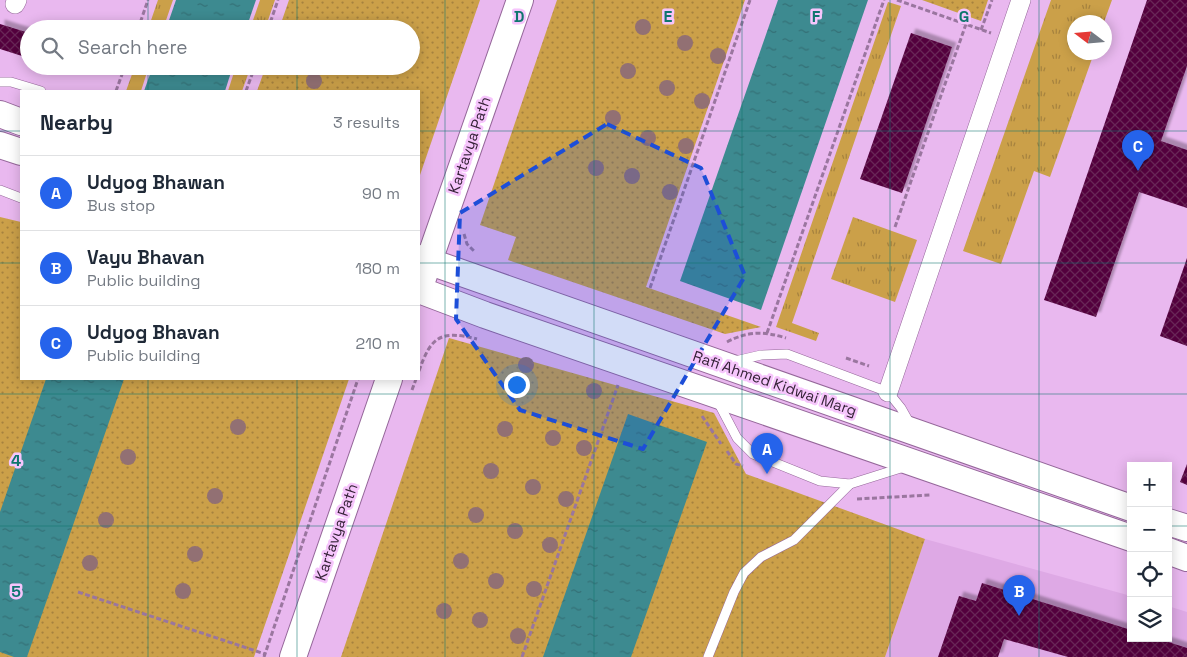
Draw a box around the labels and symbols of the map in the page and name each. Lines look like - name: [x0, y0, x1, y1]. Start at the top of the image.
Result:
- text: D: [514, 6, 524, 27]
- text: E: [664, 6, 673, 27]
- text: F: [812, 6, 821, 27]
- text: G: [959, 6, 969, 27]
- north arrow: [1067, 15, 1112, 60]
- street label: Kartavya Path: [444, 94, 494, 196]
- pin: C: [1122, 130, 1154, 171]
- street label: Rafi Ahmed Kidwai Marg: [690, 346, 860, 420]
- your location: [504, 372, 530, 398]
- pin: A: [751, 433, 783, 474]
- text: 4: [11, 450, 21, 471]
- street label: Kartavya Path: [311, 481, 361, 583]
- pin: B: [1003, 575, 1035, 616]
- text: 5: [11, 581, 21, 602]

